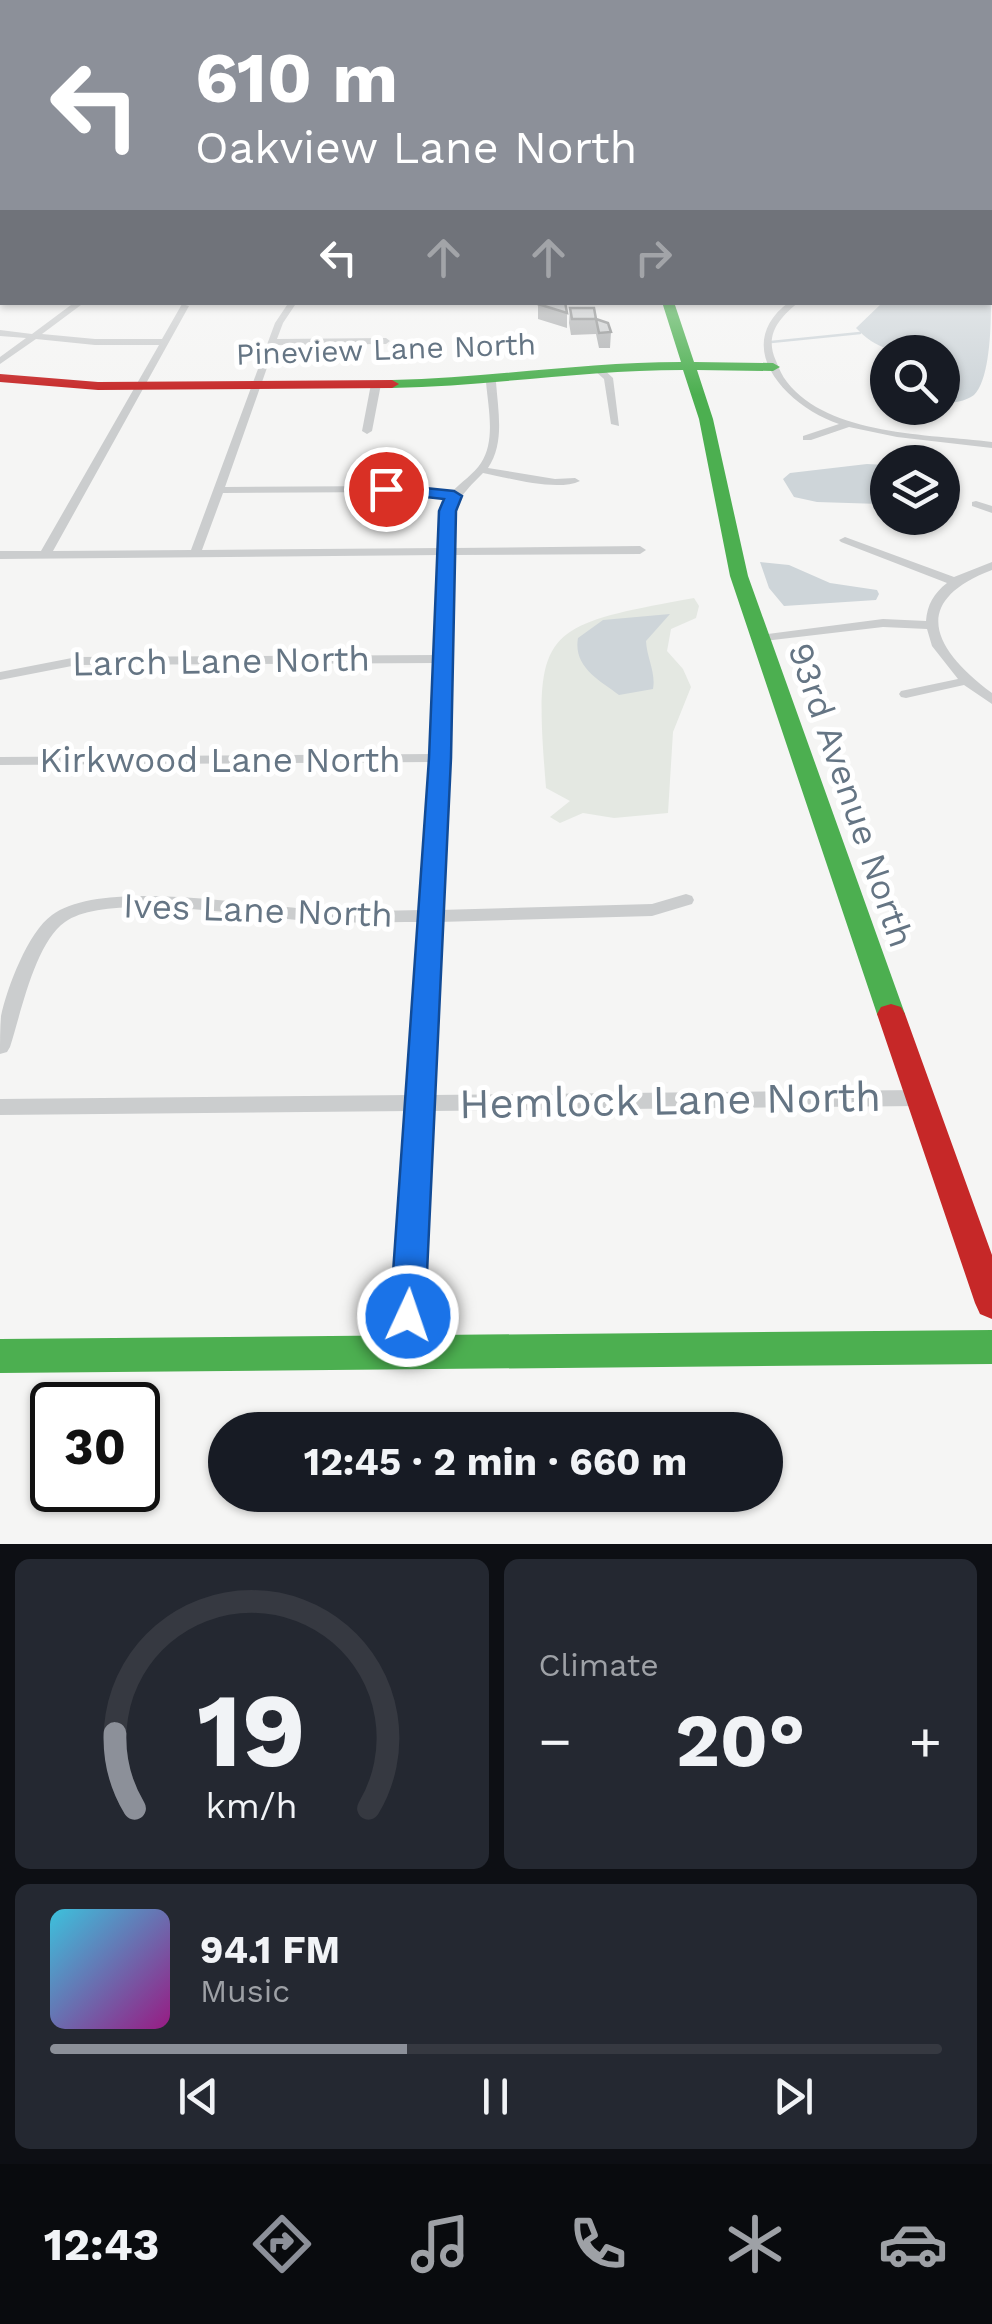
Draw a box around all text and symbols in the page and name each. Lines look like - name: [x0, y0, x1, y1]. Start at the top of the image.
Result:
- text: 610 m: [195, 37, 398, 119]
- icon: left: [30, 40, 160, 170]
- text: Oakview Lane North: [195, 121, 637, 174]
- icon: left: [311, 230, 366, 285]
- icon: ahead: [416, 230, 471, 285]
- icon: ahead: [521, 230, 576, 285]
- icon: right: [626, 230, 681, 285]
- street label: Pineview Lane North: [235, 326, 537, 372]
- map controls: [870, 335, 960, 535]
- button: search: [870, 335, 960, 425]
- button: layers: [870, 445, 960, 535]
- pin: [344, 447, 429, 532]
- icon: arrive: [359, 462, 414, 517]
- street label: Larch Lane North: [72, 637, 370, 685]
- street label: 93rd Avenue North: [779, 637, 923, 953]
- street label: Kirkwood Lane North: [39, 739, 401, 781]
- street label: Ives Lane North: [123, 884, 393, 936]
- street label: Hemlock Lane North: [459, 1072, 881, 1128]
- position arrow: [356, 1264, 460, 1368]
- speed limit sign: 30: [30, 1382, 160, 1512]
- text: 12:45 · 2 min · 660 m: [304, 1440, 687, 1484]
- text: Climate: [539, 1646, 659, 1684]
- text: 19: [197, 1669, 306, 1791]
- text: 20°: [675, 1696, 805, 1784]
- text: −: [539, 1709, 572, 1773]
- text: +: [909, 1709, 942, 1773]
- text: km/h: [206, 1785, 298, 1827]
- text: 94.1 FM: [200, 1928, 340, 1972]
- text: Music: [200, 1972, 290, 2010]
- icon: previous: [171, 2069, 226, 2124]
- icon: pause: [468, 2069, 523, 2124]
- icon: next: [766, 2069, 821, 2124]
- icon: directions: [247, 2209, 317, 2279]
- icon: music: [405, 2209, 475, 2279]
- icon: phone: [563, 2209, 633, 2279]
- icon: climate: [720, 2209, 790, 2279]
- icon: car: [878, 2209, 948, 2279]
- text: 12:43: [44, 2218, 159, 2271]

